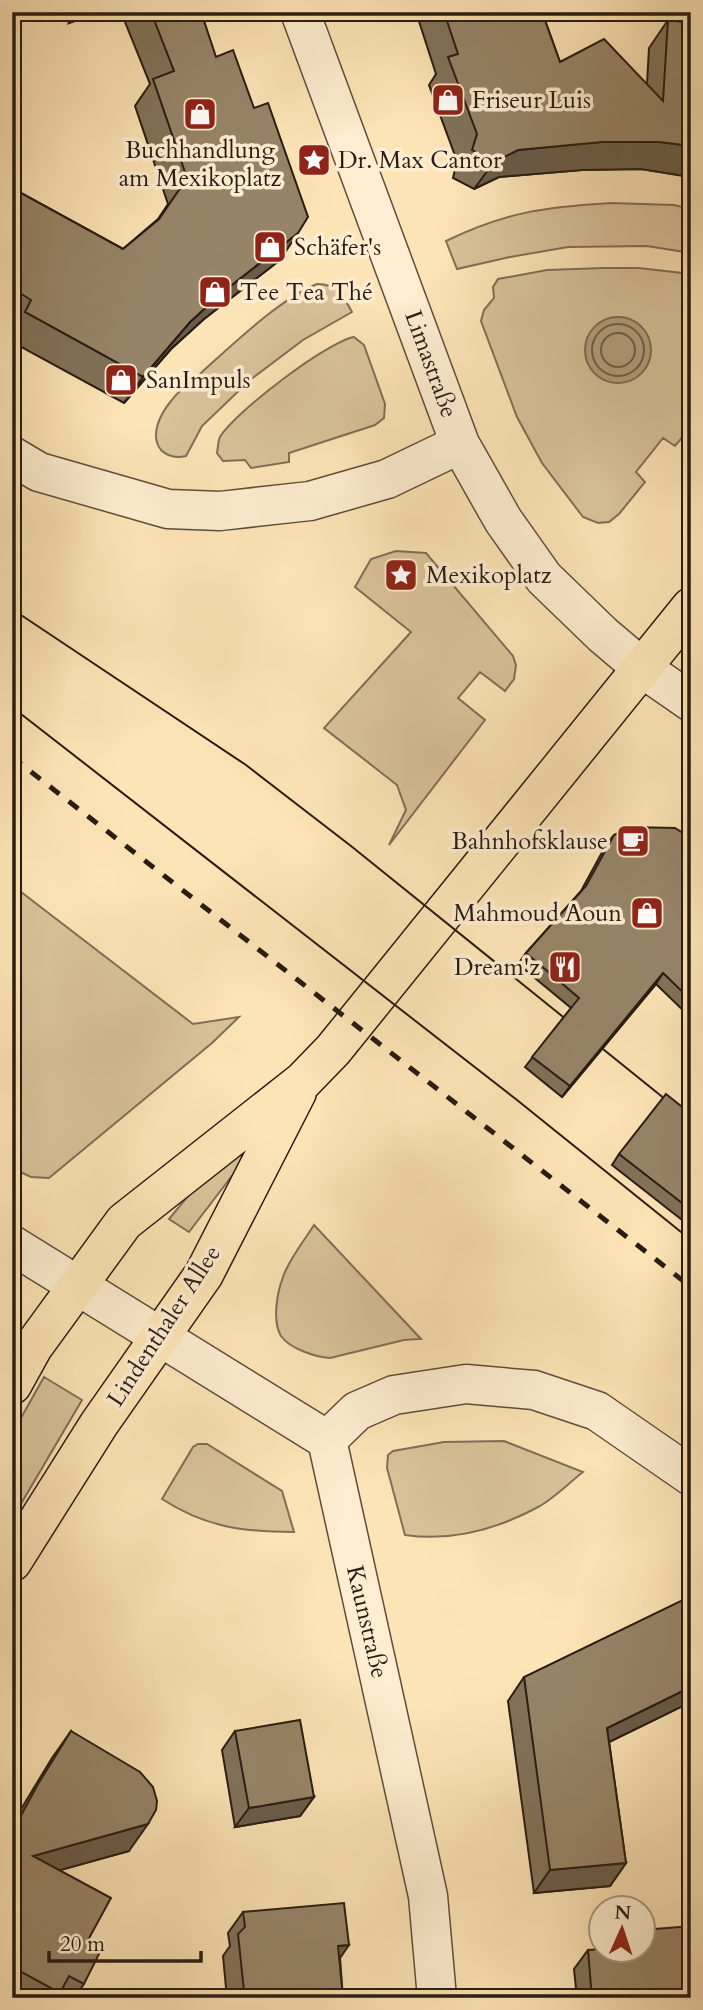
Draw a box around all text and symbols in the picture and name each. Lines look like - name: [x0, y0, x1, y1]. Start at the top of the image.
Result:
- shop icon: Friseur Luis: [429, 81, 467, 119]
- place label: Friseur Luis: [472, 84, 591, 117]
- shop icon: Buchhandlung am Mexikoplatz: [181, 95, 219, 133]
- place label: Buchhandlung am Mexikoplatz: [119, 134, 282, 195]
- place icon: Dr. Max Cantor: [295, 141, 333, 179]
- place label: Dr. Max Cantor: [338, 144, 502, 177]
- shop icon: Schäfer's: [251, 228, 289, 266]
- place label: Schäfer's: [294, 231, 381, 264]
- shop icon: Tee Tea Thé: [196, 273, 234, 311]
- place label: Tee Tea Thé: [240, 276, 373, 309]
- street label: Limastraße: [396, 306, 466, 422]
- shop icon: SanImpuls: [102, 361, 140, 399]
- place label: SanImpuls: [146, 364, 251, 397]
- place icon: Mexikoplatz: [382, 556, 420, 594]
- place label: Mexikoplatz: [426, 559, 552, 592]
- cafe icon: Bahnhofsklause: [614, 822, 652, 860]
- place label: Bahnhofsklause: [452, 825, 608, 858]
- shop icon: Mahmoud Aoun: [628, 894, 666, 932]
- place label: Mahmoud Aoun: [453, 897, 622, 930]
- restaurant icon: Dream'z: [546, 948, 584, 986]
- place label: Dream'z: [454, 951, 540, 984]
- street label: Lindenthaler Allee: [99, 1239, 229, 1413]
- street label: Kaunstraße: [338, 1562, 396, 1682]
- north arrow: [588, 1895, 658, 1965]
- text: N: [614, 1900, 632, 1926]
- scale bar: [49, 1919, 201, 1963]
- text: 20 m: [60, 1930, 105, 1959]

